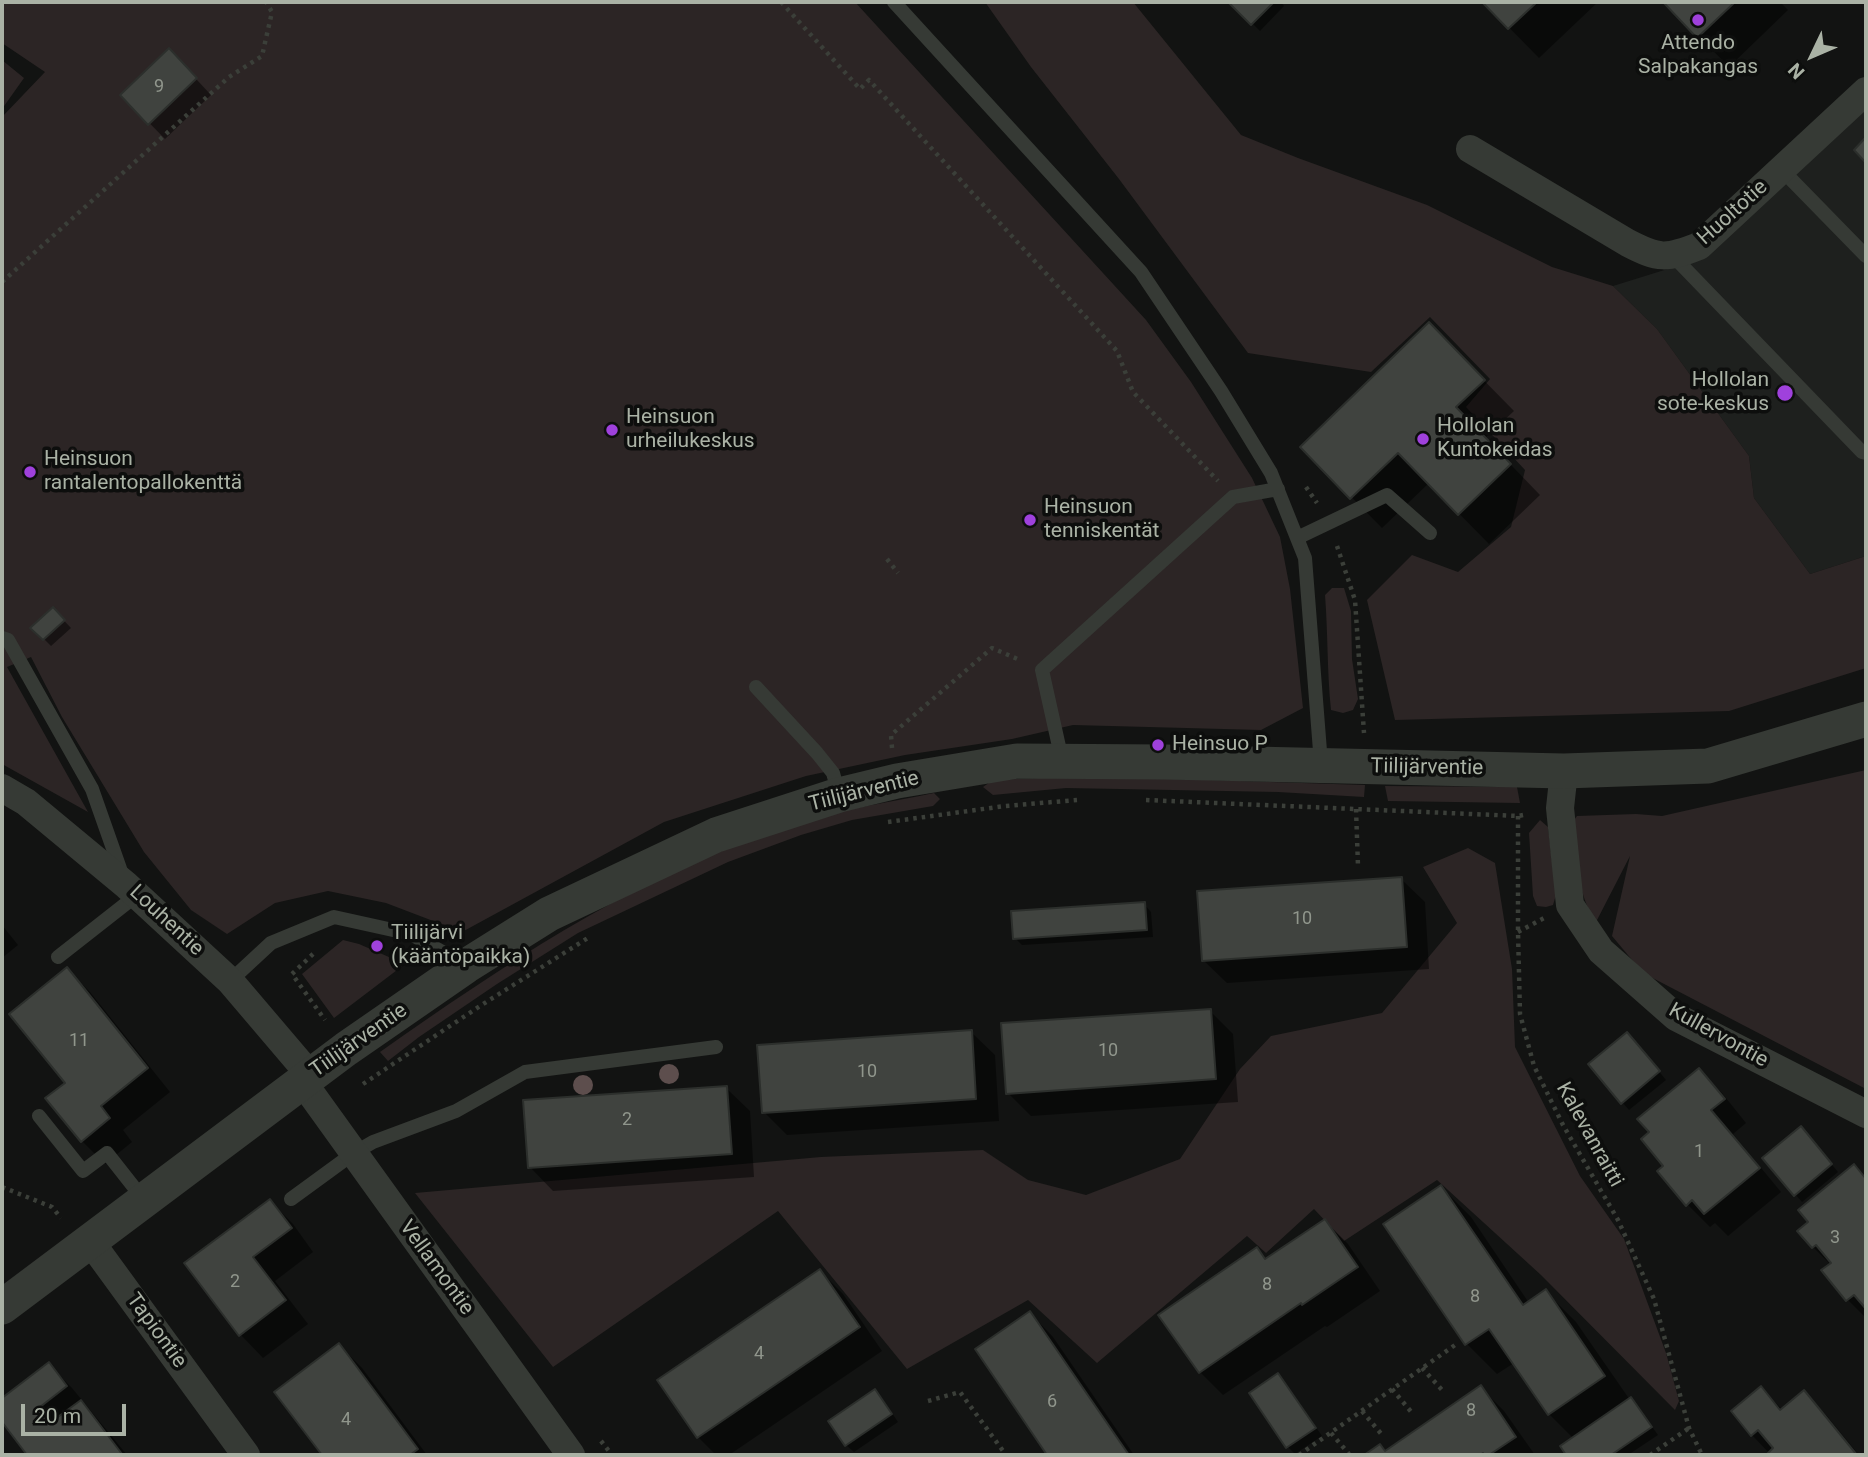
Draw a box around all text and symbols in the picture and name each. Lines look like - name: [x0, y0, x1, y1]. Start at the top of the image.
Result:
- marker: Attendo Salpakangas: [1690, 12, 1706, 28]
- north arrow: [1777, 21, 1847, 91]
- place label: Attendo Salpakangas: [1638, 31, 1758, 81]
- text: N: [1784, 58, 1809, 84]
- house number: 9: [154, 76, 164, 98]
- street label: Huoltotie: [1693, 175, 1773, 251]
- place label: Hollolan sote-keskus: [1657, 368, 1769, 418]
- marker: Hollolan sote-keskus: [1775, 383, 1795, 403]
- place label: Heinsuon urheilukeskus: [626, 405, 755, 455]
- place label: Hollolan Kuntokeidas: [1437, 414, 1553, 464]
- marker: Heinsuon urheilukeskus: [604, 422, 620, 438]
- marker: Hollolan Kuntokeidas: [1415, 431, 1431, 447]
- place label: Heinsuon rantalentopallokenttä: [44, 447, 242, 497]
- marker: Heinsuon rantalentopallokenttä: [22, 464, 38, 480]
- place label: Heinsuon tenniskentät: [1044, 495, 1159, 545]
- marker: Heinsuon tenniskentät: [1022, 512, 1038, 528]
- place label: Heinsuo P: [1172, 732, 1268, 758]
- marker: Heinsuo P: [1150, 737, 1166, 753]
- street label: Tiilijärventie: [1370, 754, 1484, 782]
- street label: Tiilijärventie: [806, 766, 922, 818]
- street label: Louhentie: [124, 880, 208, 962]
- house number: 10: [1292, 908, 1312, 930]
- place label: Tiilijärvi (kääntöpaikka): [391, 921, 530, 971]
- marker: Tiilijärvi (kääntöpaikka): [369, 938, 385, 954]
- street label: Tiilijärventie: [306, 998, 412, 1084]
- street label: Kullervontie: [1664, 998, 1772, 1074]
- house number: 11: [69, 1030, 89, 1052]
- house number: 10: [1098, 1040, 1118, 1062]
- house number: 10: [857, 1061, 877, 1083]
- street label: Kalevanraitti: [1550, 1078, 1628, 1192]
- house number: 2: [622, 1109, 632, 1131]
- house number: 1: [1694, 1141, 1704, 1163]
- street label: Vellamontie: [393, 1216, 479, 1320]
- house number: 3: [1830, 1227, 1840, 1249]
- house number: 2: [230, 1271, 240, 1293]
- house number: 8: [1262, 1274, 1272, 1296]
- house number: 8: [1470, 1286, 1480, 1308]
- street label: Tapiontie: [120, 1289, 192, 1373]
- house number: 4: [754, 1343, 764, 1365]
- scale bar: [24, 1390, 130, 1434]
- house number: 6: [1047, 1391, 1057, 1413]
- house number: 8: [1466, 1400, 1476, 1422]
- text: 20 m: [34, 1404, 81, 1428]
- house number: 4: [341, 1409, 351, 1431]

